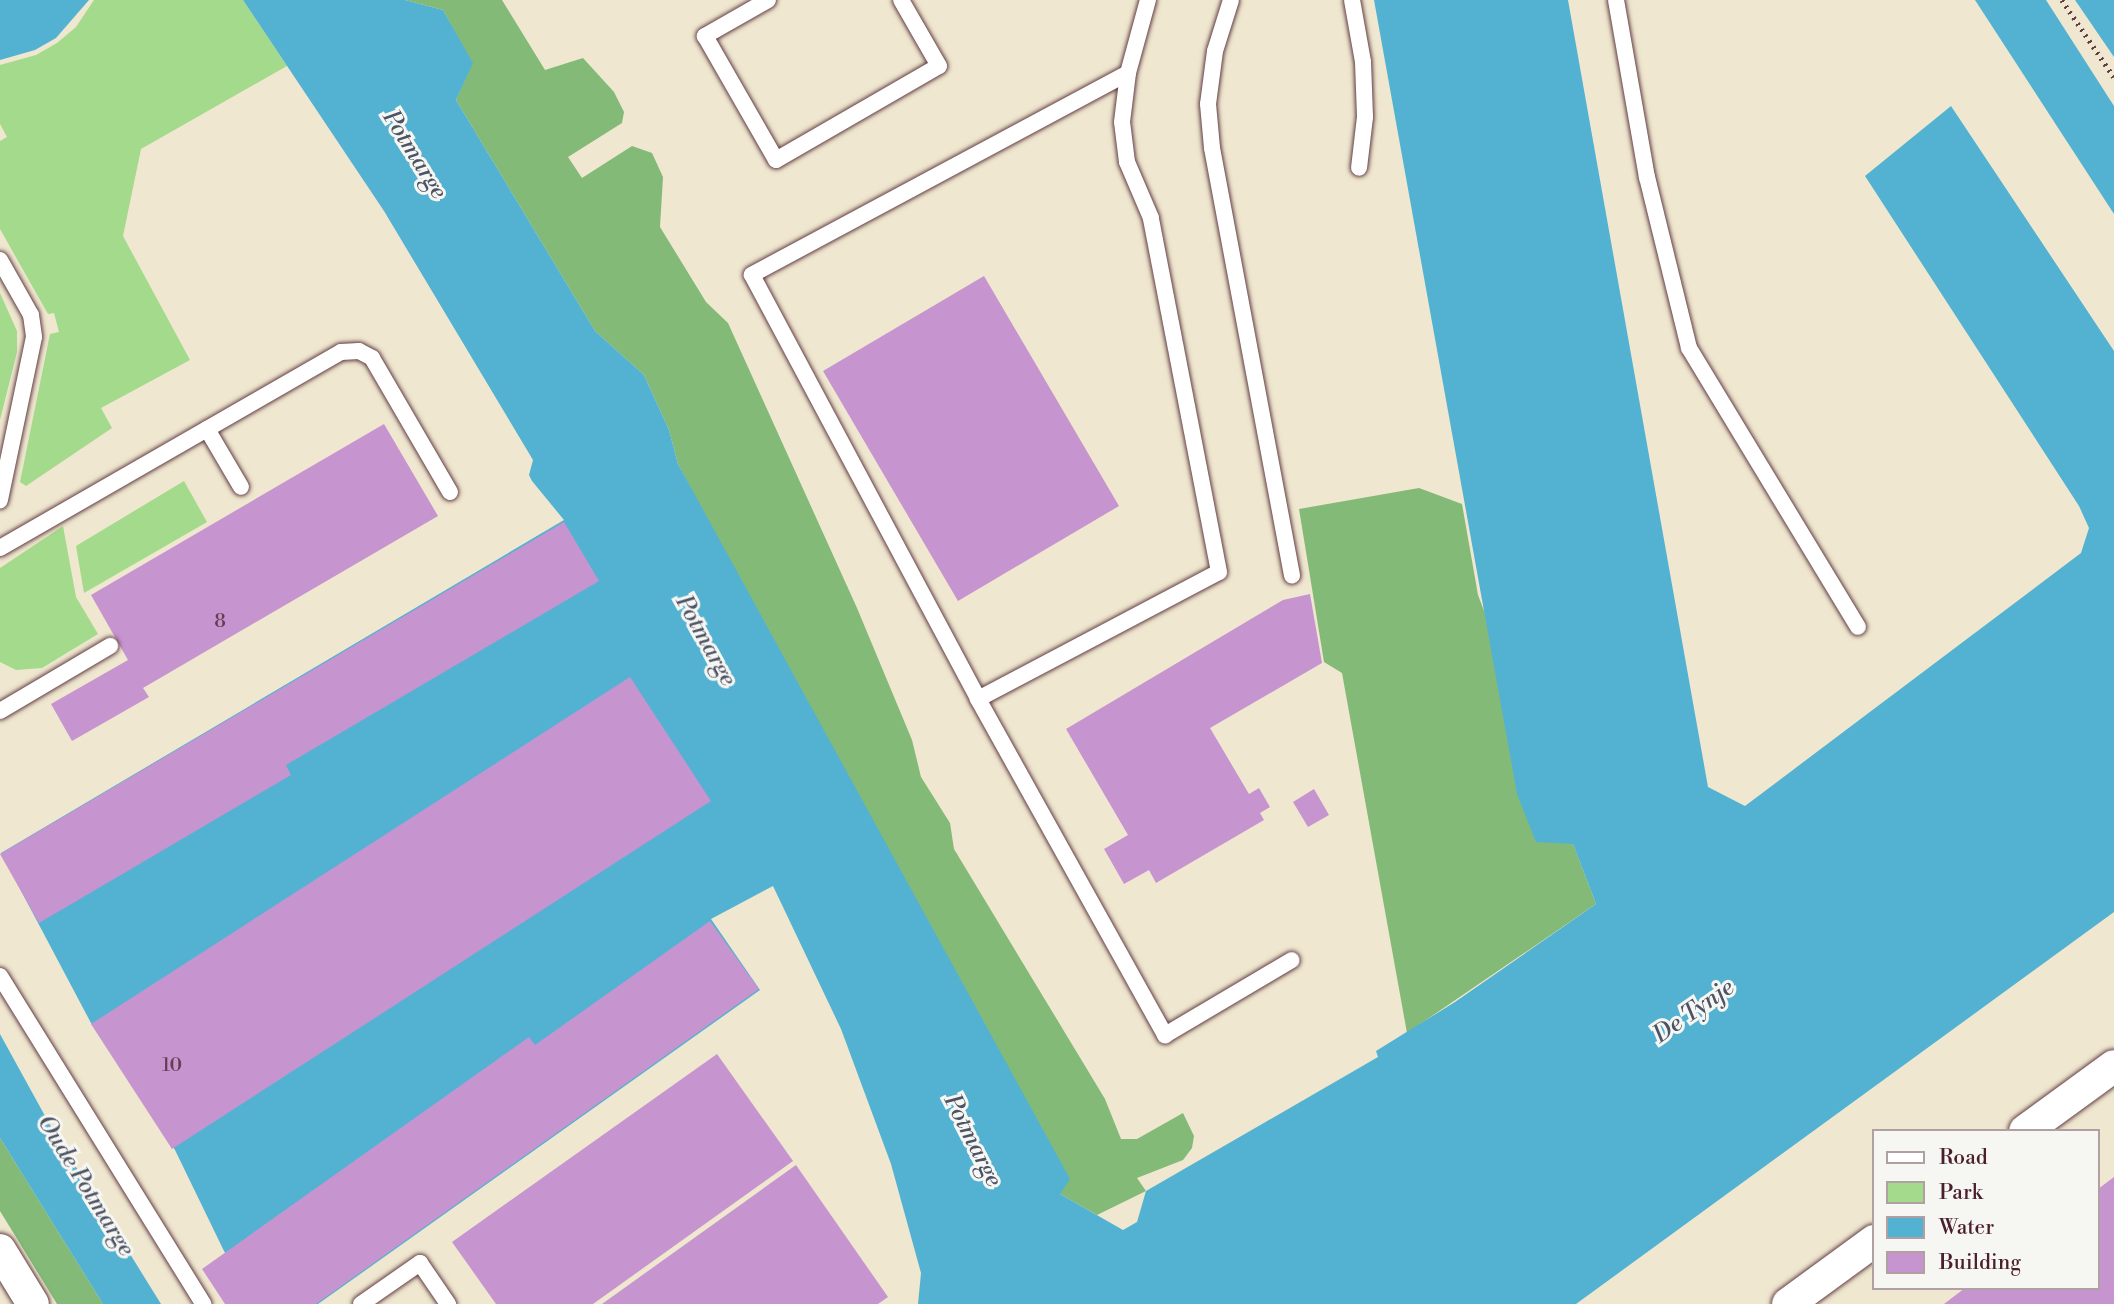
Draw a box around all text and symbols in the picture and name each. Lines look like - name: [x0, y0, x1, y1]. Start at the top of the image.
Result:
- water label: Potmarge: [376, 105, 452, 205]
- water label: Potmarge: [668, 591, 742, 691]
- house number: 8: [214, 611, 226, 633]
- water label: De Tynje: [1648, 974, 1740, 1050]
- house number: 10: [162, 1055, 182, 1077]
- water label: Potmarge: [937, 1090, 1007, 1192]
- water label: Oude Potmarge: [30, 1110, 140, 1262]
- legend: [1872, 1129, 2100, 1290]
- text: Road: [1939, 1145, 1988, 1171]
- text: Park: [1939, 1180, 1983, 1206]
- text: Water: [1939, 1215, 1994, 1241]
- text: Building: [1939, 1250, 2021, 1276]

